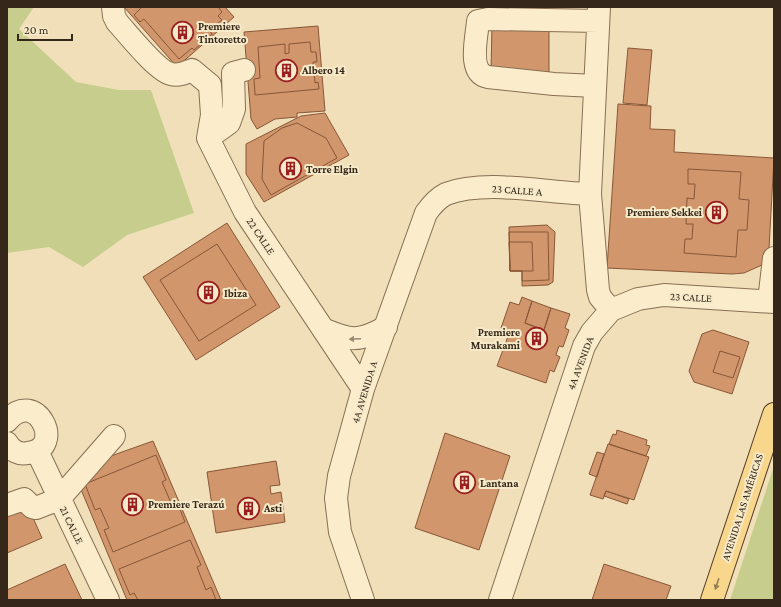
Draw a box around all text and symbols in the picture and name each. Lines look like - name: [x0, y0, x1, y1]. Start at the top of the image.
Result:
- scale bar: [18, 16, 72, 42]
- building icon: Premiere Tintoretto: [170, 19, 196, 45]
- place label: Premiere Tintoretto: [198, 20, 247, 45]
- text: 20 m: [24, 23, 49, 37]
- building icon: Albero 14: [274, 57, 300, 83]
- place label: Albero 14: [301, 64, 345, 76]
- building icon: Torre Elgin: [277, 156, 303, 182]
- place label: Torre Elgin: [306, 163, 359, 175]
- street label: 23 CALLE A: [491, 182, 543, 198]
- building icon: Premiere Sekkei: [704, 199, 730, 225]
- place label: Premiere Sekkei: [627, 206, 703, 218]
- street label: 22 CALLE: [244, 215, 278, 257]
- building icon: Ibiza: [195, 280, 221, 306]
- place label: Ibiza: [224, 287, 248, 299]
- street label: 23 CALLE: [670, 290, 712, 304]
- building icon: Premiere Murakami: [523, 325, 549, 351]
- place label: Premiere Murakami: [471, 326, 521, 351]
- street label: 4A AVENIDA: [564, 334, 596, 391]
- one-way arrow: [349, 335, 361, 342]
- street label: 4A AVENIDA A: [349, 359, 379, 425]
- street label: AVENIDA LAS AMÉRICAS: [719, 452, 765, 562]
- building icon: Lantana: [452, 470, 478, 496]
- place label: Lantana: [480, 477, 519, 489]
- building icon: Premiere Terazú: [119, 491, 145, 517]
- building icon: Asti: [235, 495, 261, 521]
- place label: Premiere Terazú: [148, 498, 225, 510]
- place label: Asti: [263, 502, 283, 514]
- street label: 21 CALLE: [58, 504, 86, 546]
- one-way arrow: [714, 578, 720, 590]

